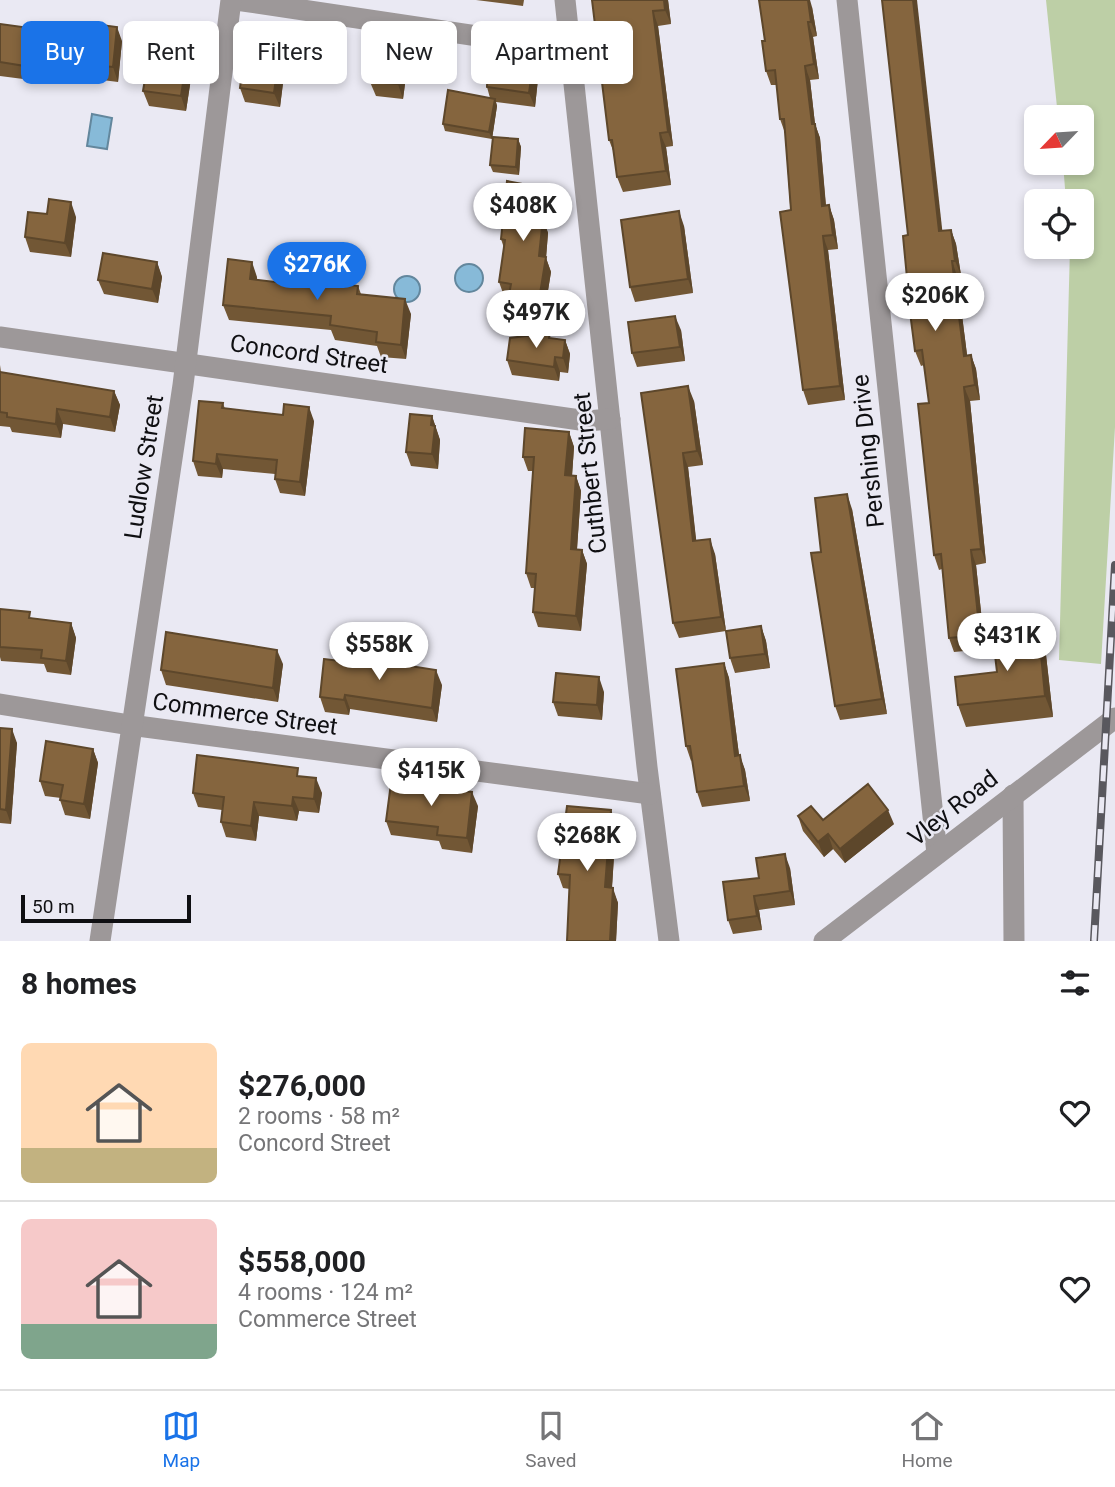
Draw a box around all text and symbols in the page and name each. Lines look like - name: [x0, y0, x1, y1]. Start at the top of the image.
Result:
- chip: Buy: [21, 21, 109, 84]
- chip: Rent: [123, 21, 219, 84]
- chip: Filters: [233, 21, 347, 84]
- chip: New: [361, 21, 457, 84]
- chip: Apartment: [471, 21, 633, 84]
- north arrow: [1024, 105, 1094, 175]
- map controls: [1024, 105, 1094, 259]
- pin: $408K: [474, 184, 572, 243]
- button: locate: [1024, 189, 1094, 259]
- text: $408K: [489, 192, 557, 219]
- pin: $276K: [268, 243, 366, 302]
- text: $276K: [283, 251, 351, 278]
- pin: $206K: [886, 274, 984, 333]
- text: $206K: [901, 282, 969, 309]
- pin: $497K: [487, 290, 585, 350]
- text: $497K: [502, 299, 570, 326]
- street label: Concord Street: [228, 329, 390, 379]
- street label: Pershing Drive: [846, 373, 890, 529]
- street label: Cuthbert Street: [568, 391, 612, 555]
- street label: Ludlow Street: [119, 393, 169, 541]
- pin: $431K: [958, 614, 1056, 673]
- pin: $558K: [330, 622, 428, 682]
- text: $431K: [973, 622, 1041, 649]
- text: $558K: [345, 631, 413, 658]
- street label: Commerce Street: [151, 687, 339, 741]
- pin: $415K: [382, 748, 480, 808]
- text: $415K: [397, 757, 465, 784]
- street label: Vley Road: [903, 764, 1003, 852]
- pin: $268K: [538, 814, 636, 873]
- text: $268K: [553, 822, 621, 849]
- scale bar: [21, 892, 191, 924]
- text: 50 m: [32, 895, 75, 918]
- icon: filters: [1056, 964, 1094, 1002]
- text: 8 homes: [21, 966, 137, 1001]
- text: $276,000: [238, 1068, 366, 1103]
- icon: home: [77, 1071, 161, 1155]
- icon: heart: [1056, 1094, 1094, 1132]
- text: 2 rooms · 58 m²: [238, 1103, 400, 1130]
- text: Concord Street: [238, 1130, 391, 1157]
- text: $558,000: [238, 1244, 366, 1279]
- icon: home: [77, 1247, 161, 1331]
- icon: heart: [1056, 1270, 1094, 1308]
- text: 4 rooms · 124 m²: [238, 1279, 413, 1306]
- text: Commerce Street: [238, 1306, 417, 1333]
- tab: Map: [162, 1407, 200, 1472]
- tab: Saved: [525, 1407, 577, 1472]
- tab: Home: [901, 1407, 953, 1472]

